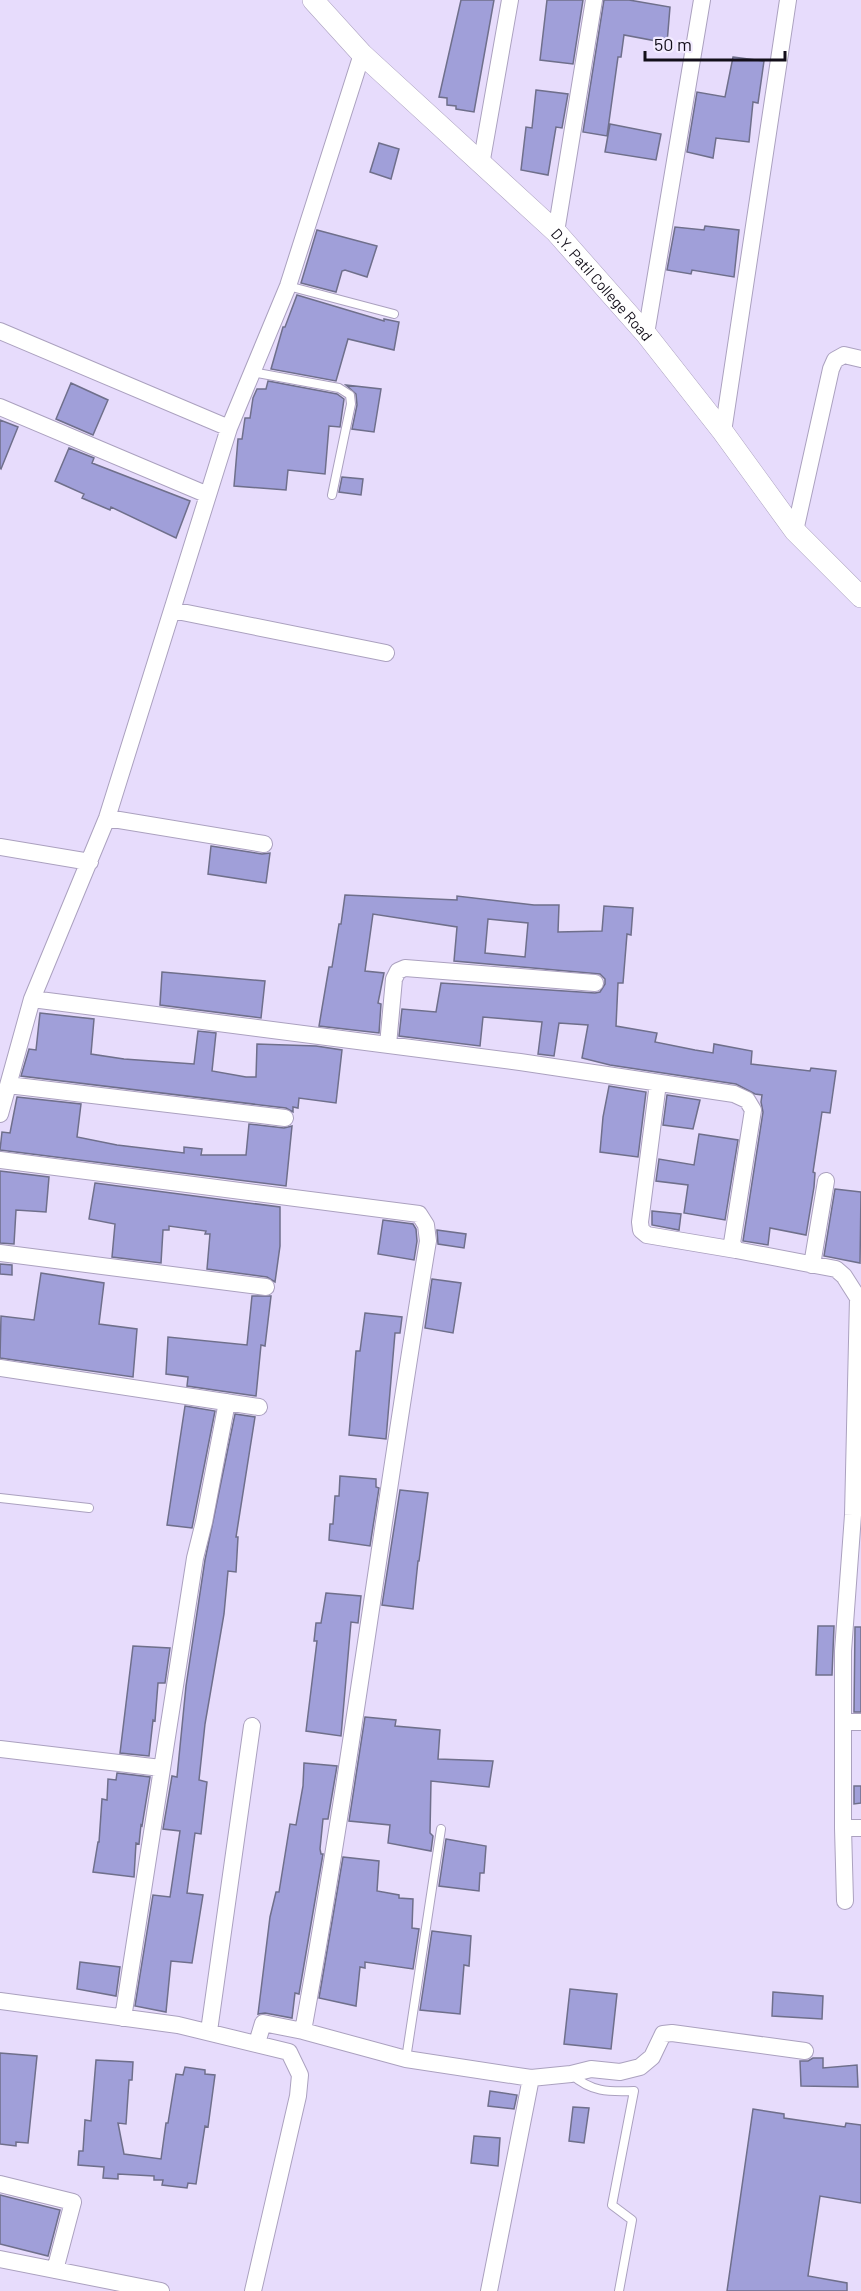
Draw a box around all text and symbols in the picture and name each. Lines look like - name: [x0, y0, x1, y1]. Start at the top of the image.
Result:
- scale bar: [645, 24, 784, 62]
- text: 50 m: [654, 33, 692, 55]
- street label: D.Y. Patil College Road: [548, 224, 657, 344]

